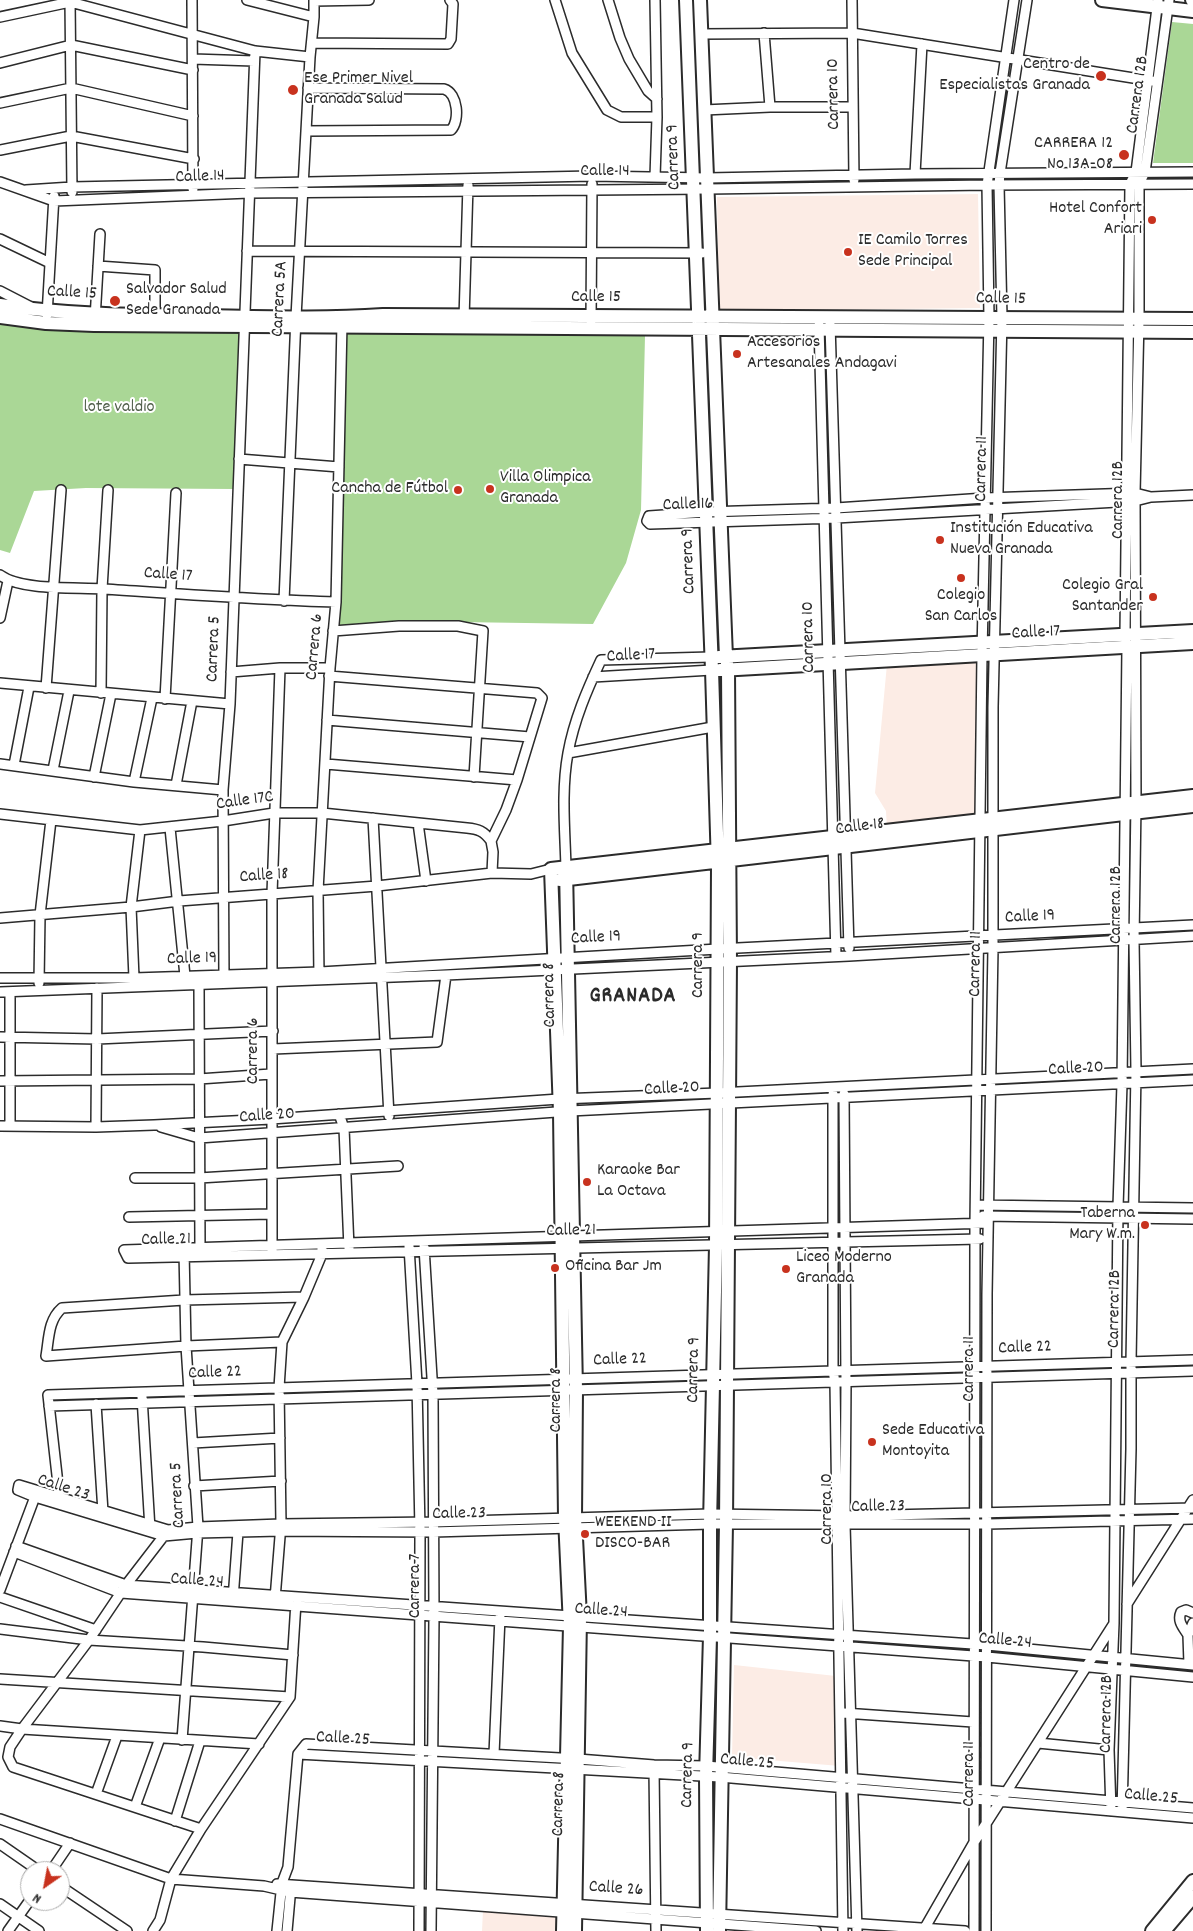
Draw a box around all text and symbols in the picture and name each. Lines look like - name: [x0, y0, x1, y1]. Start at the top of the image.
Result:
- place label: Centro de Especialistas Granada: [939, 55, 1090, 98]
- street label: Carrera 12B: [1123, 55, 1155, 135]
- street label: Carrera 10: [824, 58, 846, 130]
- place label: Ese Primer Nivel Granada Salud: [304, 69, 413, 112]
- marker: Centro de Especialistas Granada: [1094, 69, 1108, 83]
- marker: Ese Primer Nivel Granada Salud: [286, 83, 300, 97]
- street label: Carrera 9: [663, 124, 687, 190]
- place label: CARRERA 12 No 13A-08: [1034, 134, 1113, 176]
- marker: CARRERA 12 No 13A-08: [1117, 148, 1131, 162]
- street label: Calle 14: [580, 162, 630, 184]
- street label: Calle 14: [175, 166, 225, 190]
- place label: Hotel Confort Ariari: [1049, 199, 1142, 242]
- marker: Hotel Confort Ariari: [1146, 214, 1158, 226]
- place label: IE Camilo Torres Sede Principal: [858, 231, 968, 274]
- marker: IE Camilo Torres Sede Principal: [842, 246, 854, 258]
- street label: Carrera 5A: [268, 260, 294, 338]
- place label: Salvador Salud Sede Granada: [126, 280, 227, 322]
- street label: Calle 15: [46, 282, 98, 306]
- street label: Calle 15: [571, 288, 621, 310]
- street label: Calle 15: [976, 289, 1026, 311]
- marker: Salvador Salud Sede Granada: [108, 294, 122, 308]
- place label: Accesorios Artesanales Andagavi: [747, 333, 897, 376]
- marker: Accesorios Artesanales Andagavi: [731, 348, 743, 360]
- park label: lote valdio: [84, 398, 154, 420]
- street label: Carrera 11: [972, 436, 994, 502]
- street label: Carrera 12B: [1109, 461, 1131, 539]
- place label: Villa Olimpica Granada: [500, 468, 591, 510]
- place label: Cancha de Fútbol: [331, 479, 448, 501]
- marker: Villa Olimpica Granada: [484, 483, 496, 495]
- marker: Cancha de Fútbol: [452, 484, 464, 496]
- street label: Calle 16: [662, 494, 714, 518]
- place label: Institución Educativa Nueva Granada: [950, 519, 1093, 562]
- street label: Carrera 9: [678, 528, 702, 594]
- marker: Institución Educativa Nueva Granada: [934, 534, 946, 546]
- street label: Calle 17: [143, 564, 193, 588]
- marker: Colegio San Carlos: [955, 572, 967, 584]
- place label: Colegio Gral Santander: [1062, 576, 1143, 618]
- place label: Colegio San Carlos: [925, 586, 997, 628]
- marker: Colegio Gral Santander: [1147, 591, 1159, 603]
- street label: Carrera 10: [799, 601, 821, 673]
- street label: Carrera 6: [302, 613, 330, 681]
- street label: Carrera 5: [203, 616, 227, 682]
- street label: Calle 17: [1011, 622, 1061, 646]
- street label: Calle 17: [606, 645, 656, 669]
- street label: Calle 17C: [215, 787, 275, 817]
- street label: Calle 18: [834, 814, 886, 842]
- street label: Calle 18: [239, 865, 289, 889]
- street label: Carrera 12B: [1107, 866, 1129, 944]
- street label: Calle 19: [1004, 906, 1056, 930]
- street label: Calle 19: [570, 927, 622, 951]
- street label: Carrera 11: [966, 931, 988, 997]
- street label: Carrera 9: [689, 932, 711, 998]
- street label: Calle 19: [167, 948, 217, 972]
- street label: Carrera 8: [540, 962, 562, 1028]
- district label: GRANADA: [589, 985, 677, 1011]
- street label: Carrera 6: [244, 1018, 266, 1084]
- street label: Calle 20: [1048, 1058, 1104, 1082]
- street label: Calle 20: [644, 1078, 700, 1102]
- street label: Calle 20: [239, 1104, 295, 1130]
- place label: Karaoke Bar La Octava: [597, 1161, 680, 1204]
- marker: Karaoke Bar La Octava: [581, 1176, 593, 1188]
- place label: Taberna Mary W.m.: [1069, 1204, 1135, 1246]
- marker: Taberna Mary W.m.: [1139, 1219, 1151, 1231]
- street label: Calle 21: [546, 1221, 596, 1243]
- street label: Calle 21: [141, 1230, 191, 1252]
- place label: Liceo Moderno Granada: [796, 1248, 892, 1290]
- place label: Oficina Bar Jm: [565, 1257, 662, 1279]
- marker: Oficina Bar Jm: [549, 1262, 561, 1274]
- marker: Liceo Moderno Granada: [780, 1263, 792, 1275]
- street label: Carrera 12B: [1105, 1270, 1127, 1348]
- street label: Carrera 11: [960, 1336, 982, 1402]
- street label: Carrera 9: [684, 1337, 706, 1403]
- street label: Calle 22: [998, 1337, 1052, 1361]
- street label: Calle 22: [593, 1349, 647, 1373]
- street label: Calle 22: [188, 1362, 242, 1386]
- street label: Carrera 8: [547, 1367, 569, 1433]
- place label: Sede Educativa Montoyita: [882, 1421, 984, 1464]
- marker: Sede Educativa Montoyita: [866, 1436, 878, 1448]
- street label: Carrera 5: [166, 1461, 192, 1529]
- street label: Calle 23: [34, 1470, 92, 1508]
- street label: Carrera 10: [818, 1473, 840, 1545]
- street label: Calle 23: [851, 1497, 905, 1519]
- street label: Calle 23: [432, 1504, 486, 1526]
- place label: WEEKEND II DISCO-BAR: [595, 1513, 672, 1556]
- marker: WEEKEND II DISCO-BAR: [579, 1528, 591, 1540]
- street label: Carrera 7: [406, 1554, 428, 1618]
- street label: Calle 24: [170, 1569, 224, 1595]
- street label: Calle 24: [574, 1599, 628, 1625]
- street label: Calle 24: [978, 1629, 1032, 1655]
- street label: Carrera 12B: [1097, 1675, 1119, 1753]
- street label: Calle 25: [315, 1728, 371, 1752]
- street label: Carrera 11: [960, 1741, 982, 1807]
- street label: Carrera 9: [678, 1742, 700, 1808]
- street label: Calle 25: [719, 1750, 775, 1776]
- street label: Carrera 8: [549, 1771, 571, 1837]
- street label: Calle 25: [1123, 1785, 1179, 1811]
- north arrow: [20, 1861, 70, 1911]
- street label: Calle 26: [588, 1877, 644, 1903]
- text: N: [29, 1887, 46, 1908]

